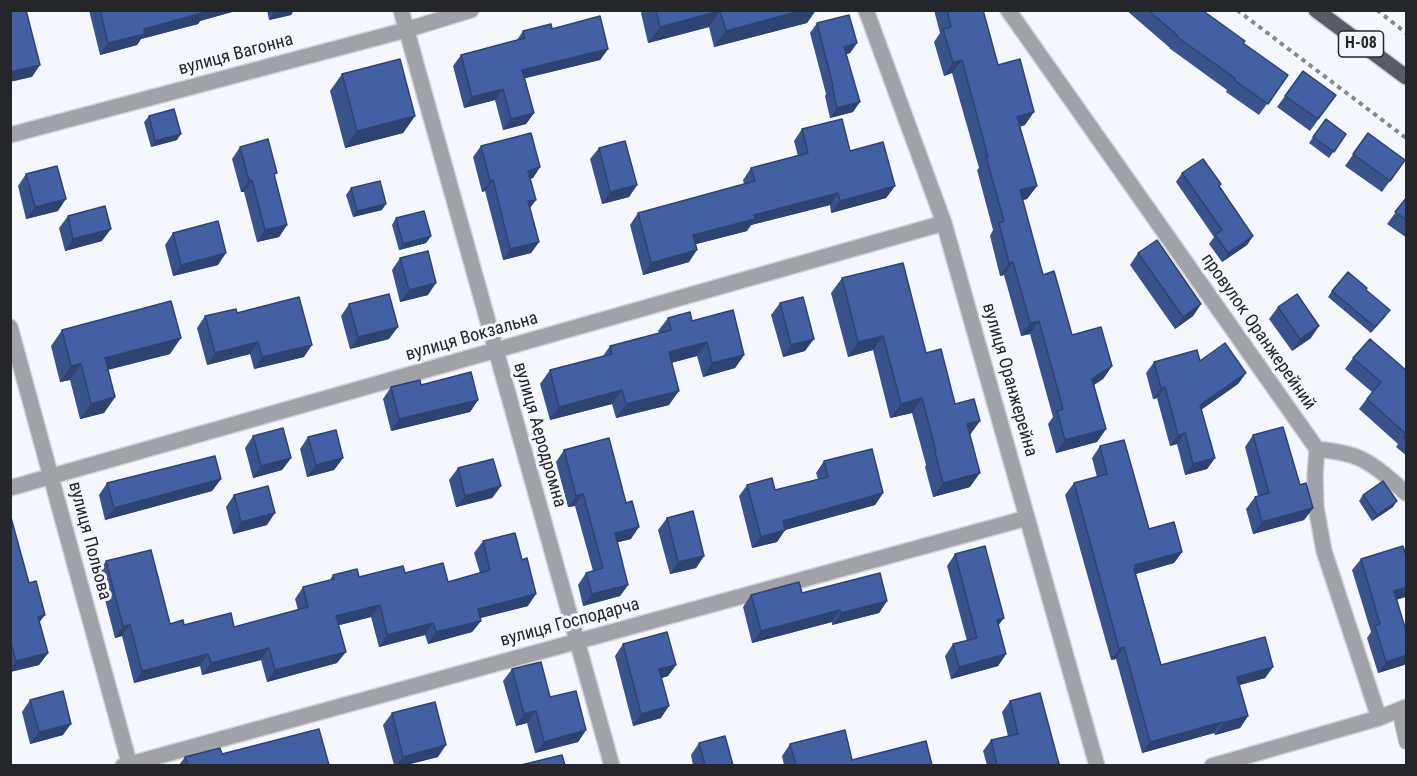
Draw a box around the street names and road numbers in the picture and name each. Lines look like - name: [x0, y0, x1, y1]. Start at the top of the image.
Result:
- street label: вулиця Вагонна: [176, 29, 296, 81]
- road number: Н-08: [1338, 31, 1384, 57]
- street label: провулок Оранжерейний: [1196, 250, 1320, 414]
- street label: вулиця Оранжерейна: [977, 301, 1041, 459]
- street label: вулиця Вокзальна: [403, 308, 541, 366]
- street label: вулиця Аеродромна: [508, 360, 570, 510]
- street label: вулиця Польова: [63, 480, 115, 602]
- street label: вулиця Господарча: [498, 594, 642, 652]

